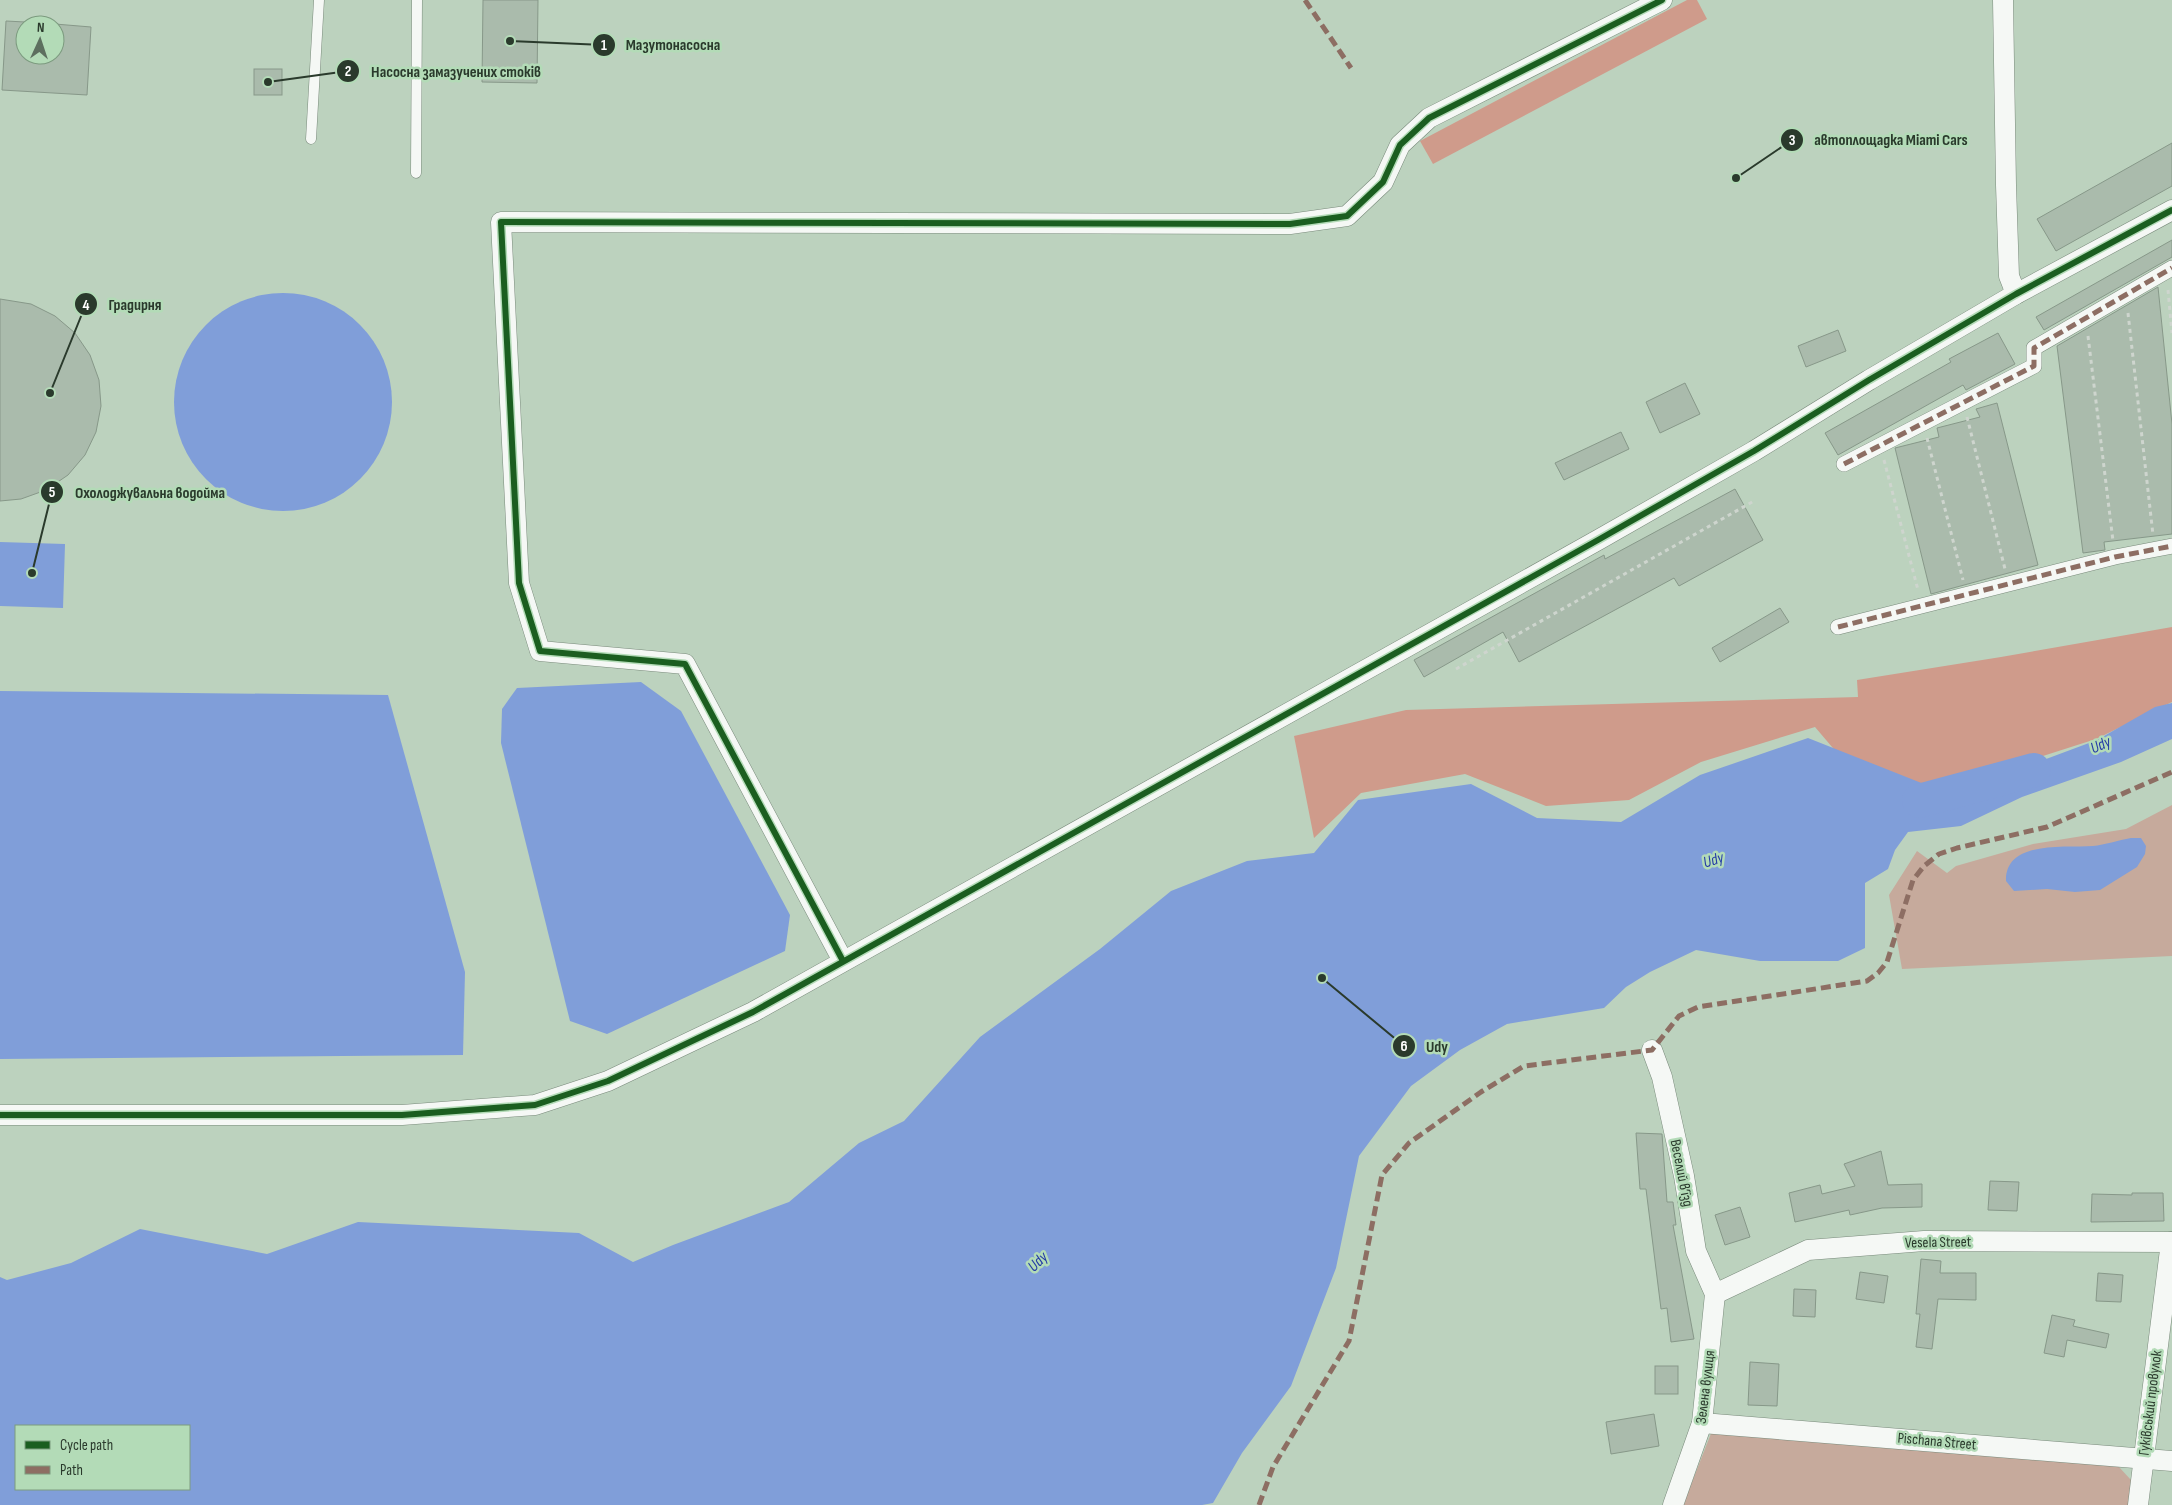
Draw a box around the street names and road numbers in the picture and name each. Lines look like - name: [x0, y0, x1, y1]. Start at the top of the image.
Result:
- street label: Веселий в’їзд: [1666, 1138, 1697, 1208]
- street label: Vesela Street: [1905, 1232, 1972, 1253]
- street label: Зелена вулиця: [1692, 1349, 1719, 1425]
- street label: Гуківський провулок: [2135, 1349, 2166, 1457]
- street label: Pischana Street: [1897, 1429, 1978, 1454]

